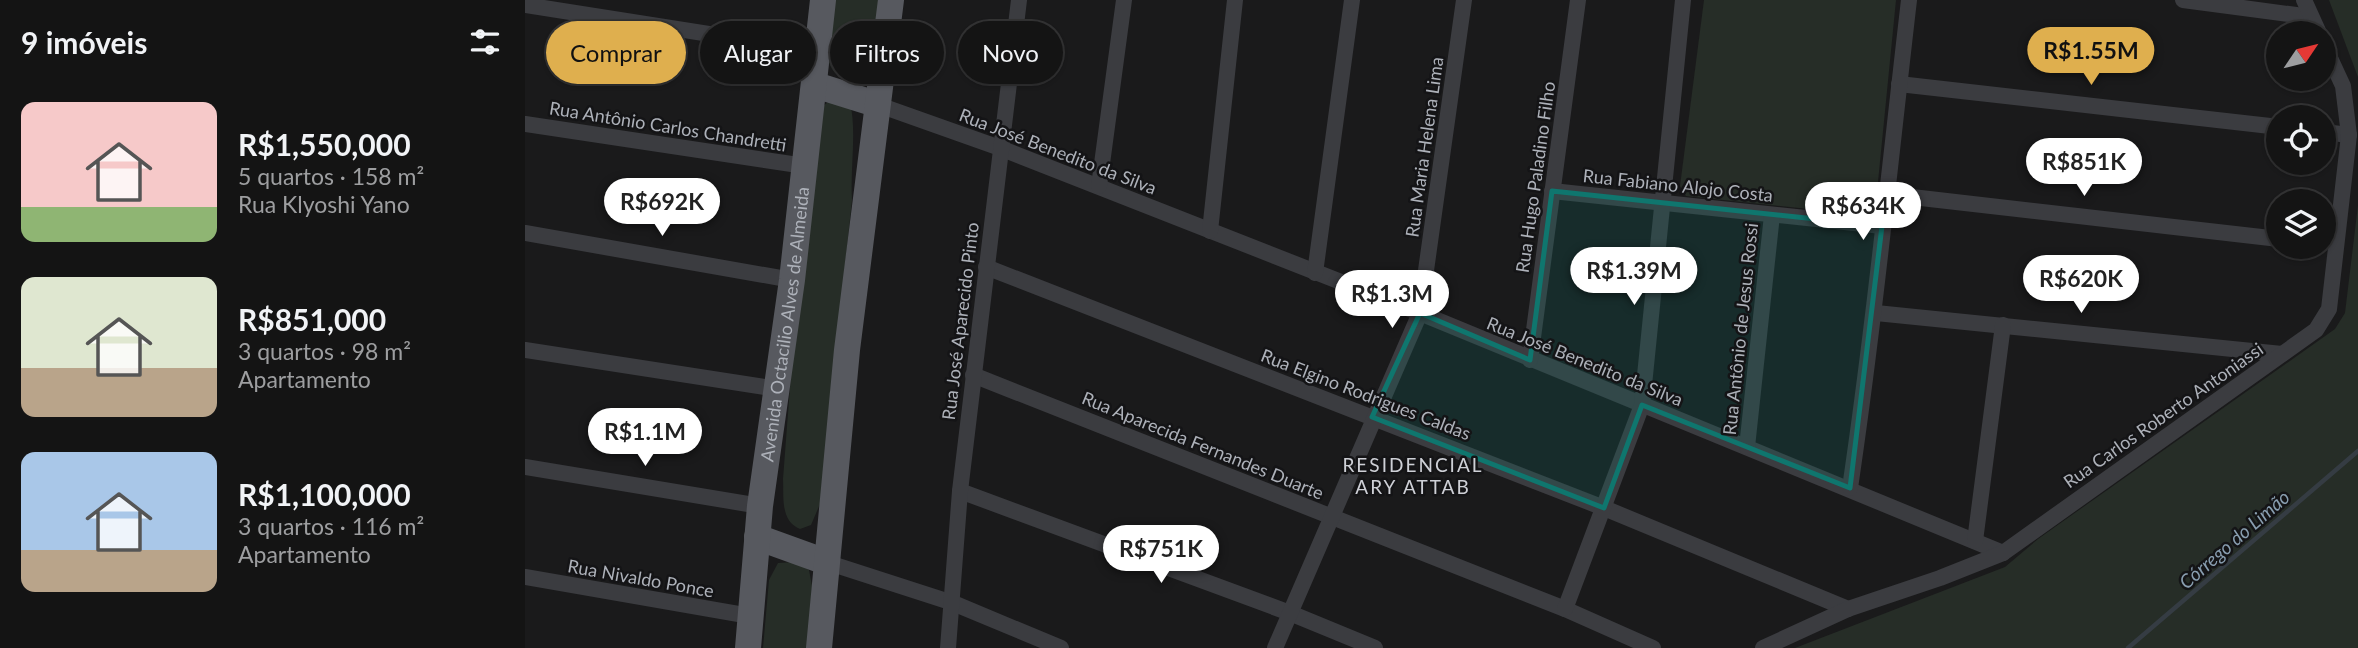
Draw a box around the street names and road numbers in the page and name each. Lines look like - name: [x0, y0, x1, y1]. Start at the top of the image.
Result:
- street label: Rua Maria Helena Lima: [1400, 55, 1448, 239]
- street label: Rua Hugo Paladino Filho: [1511, 80, 1559, 274]
- street label: Rua Antônio Carlos Chandretti: [548, 96, 788, 156]
- street label: Rua José Benedito da Silva: [956, 103, 1160, 199]
- street label: Rua Fabiano Alojo Costa: [1582, 164, 1774, 206]
- street label: Avenida Octacilio Alves de Almeida: [755, 186, 813, 463]
- street label: Rua José Aparecido Pinto: [937, 221, 983, 421]
- street label: Rua Antônio de Jesus Rossi: [1718, 222, 1762, 436]
- street label: Rua José Benedito da Silva: [1484, 312, 1686, 410]
- street label: Rua Carlos Roberto Antoniassi: [2059, 338, 2267, 492]
- street label: Rua Elgino Rodrigues Caldas: [1258, 344, 1474, 444]
- street label: Rua Aparecida Fernandes Duarte: [1079, 386, 1327, 504]
- street label: Rua Nivaldo Ponce: [566, 554, 716, 602]

